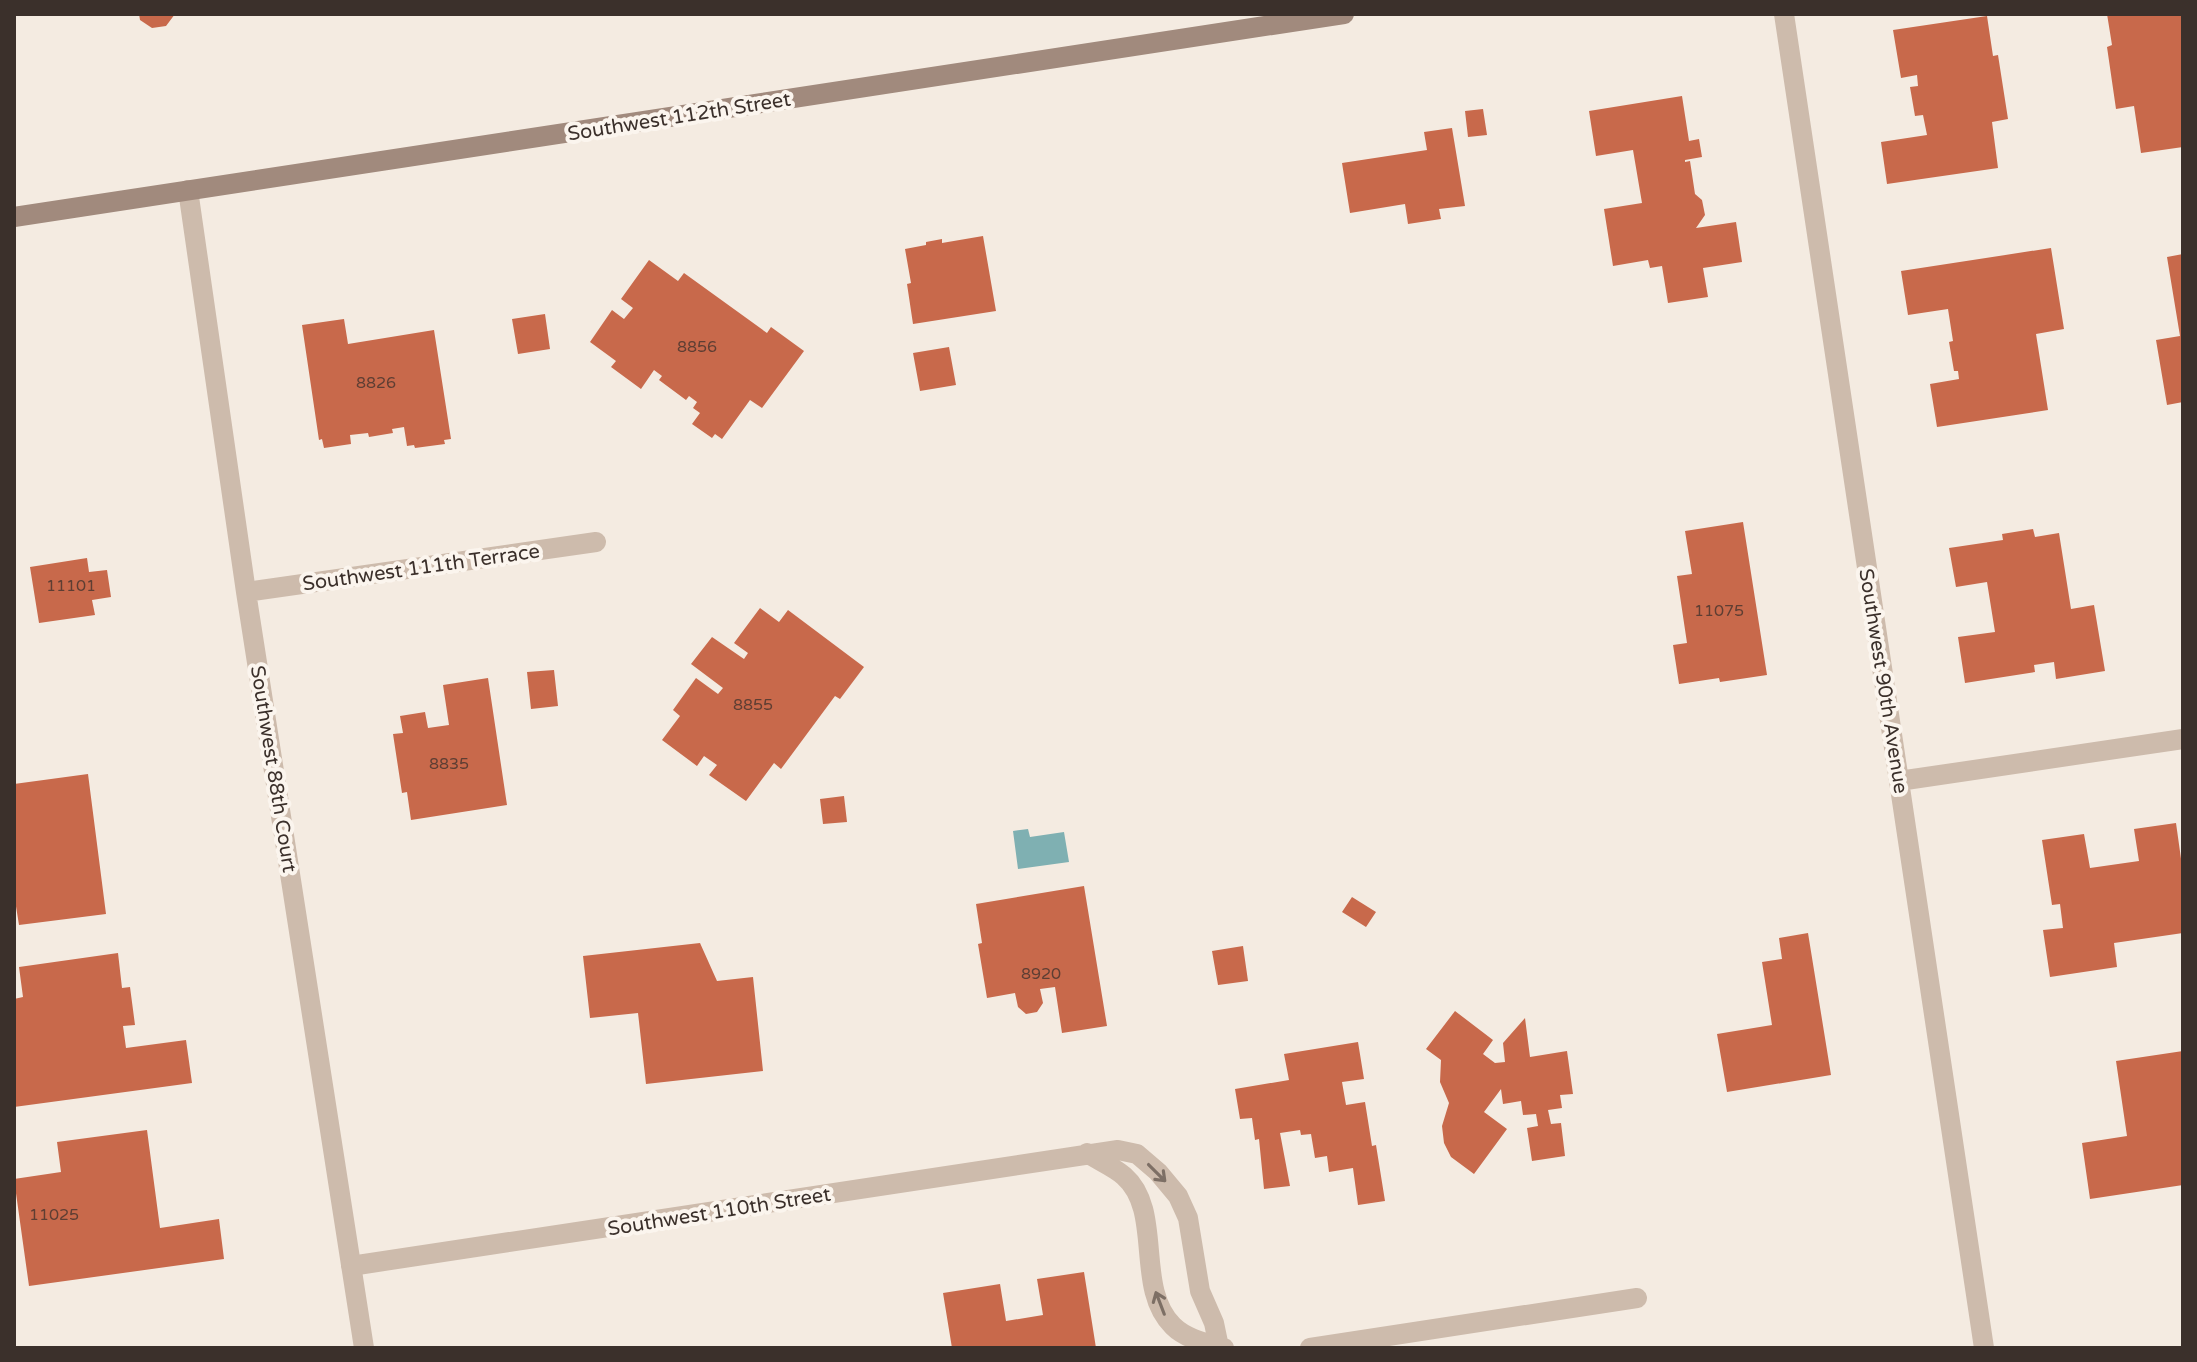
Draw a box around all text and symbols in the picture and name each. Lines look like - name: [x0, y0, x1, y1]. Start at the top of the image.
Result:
- street label: Southwest 112th Street: [566, 87, 793, 146]
- house number: 8856: [677, 337, 717, 357]
- house number: 8826: [356, 373, 396, 393]
- street label: Southwest 111th Terrace: [301, 539, 541, 597]
- street label: Southwest 90th Avenue: [1853, 567, 1913, 795]
- house number: 11101: [46, 576, 96, 596]
- house number: 11075: [1694, 601, 1744, 621]
- street label: Southwest 88th Court: [245, 664, 301, 875]
- house number: 8855: [733, 695, 773, 715]
- house number: 8835: [429, 754, 469, 774]
- house number: 8920: [1021, 964, 1061, 984]
- one-way arrow: [1147, 1163, 1166, 1182]
- street label: Southwest 110th Street: [606, 1182, 833, 1241]
- house number: 11025: [29, 1205, 79, 1225]
- one-way arrow: [1152, 1291, 1166, 1316]

